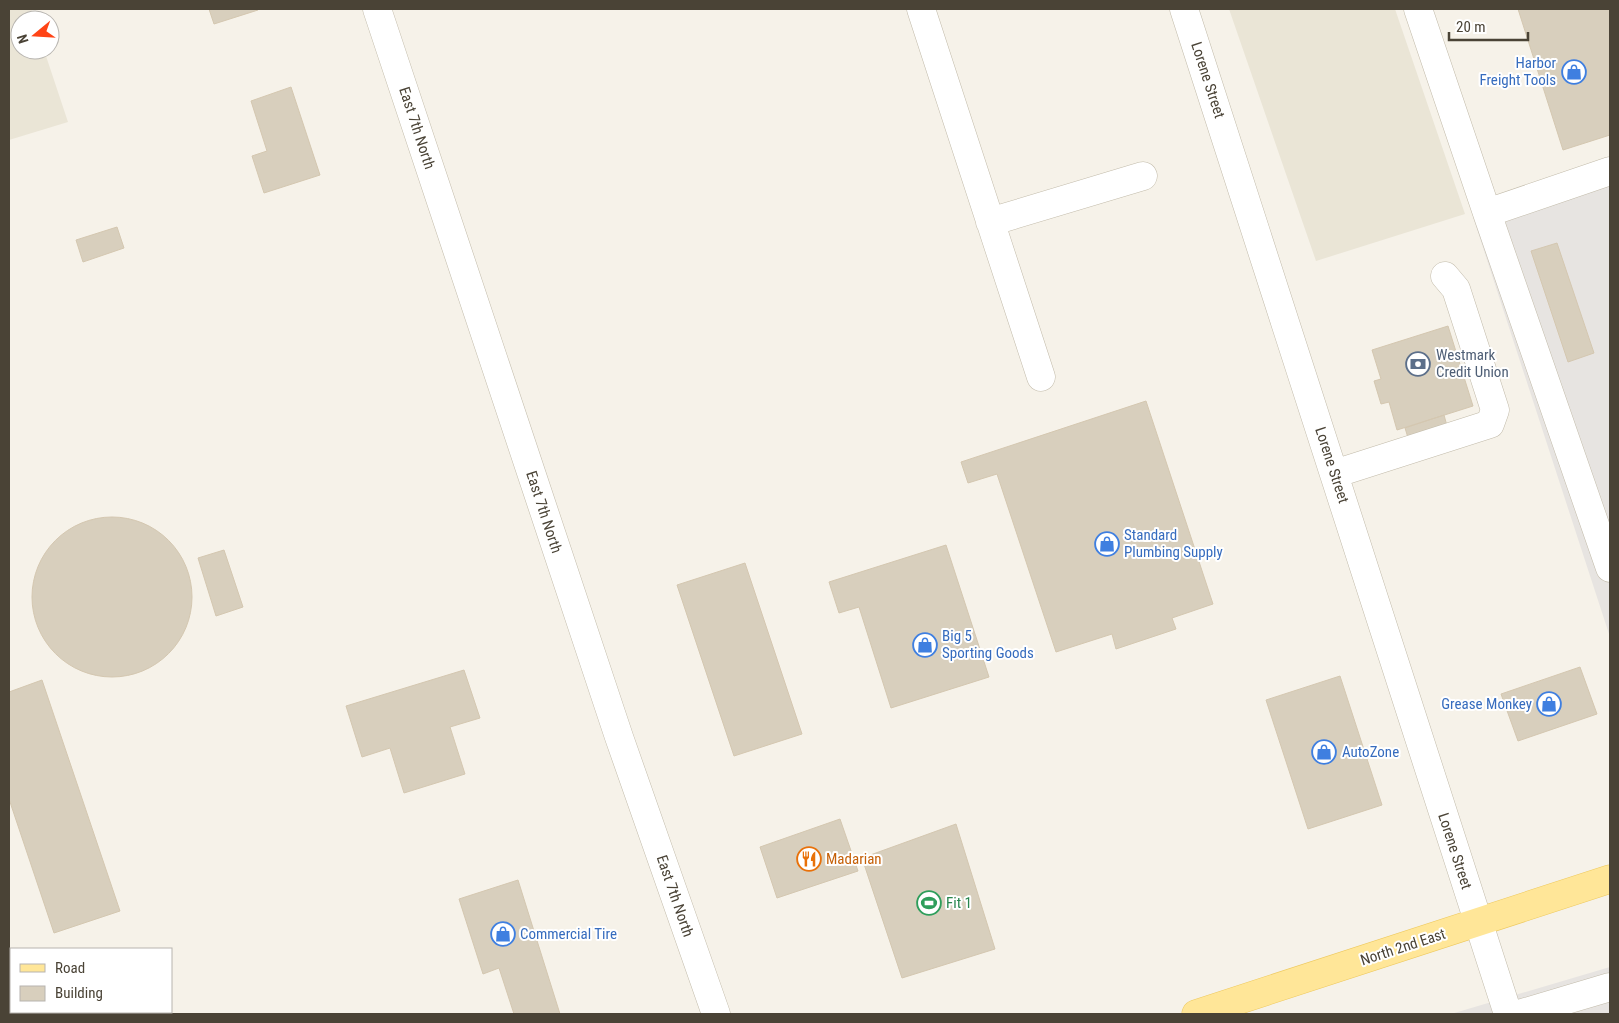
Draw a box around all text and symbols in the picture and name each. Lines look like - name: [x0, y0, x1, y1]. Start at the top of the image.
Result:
- north arrow: [10, 10, 60, 60]
- scale bar: [1449, 10, 1528, 42]
- text: 20 m: [1456, 18, 1486, 36]
- text: N: [14, 32, 32, 46]
- street label: Lorene Street: [1187, 40, 1229, 120]
- place label: Harbor Freight Tools: [1479, 54, 1556, 89]
- shop icon: Harbor Freight Tools: [1561, 59, 1587, 85]
- street label: East 7th North: [395, 85, 439, 171]
- place label: Westmark Credit Union: [1436, 346, 1509, 381]
- bank icon: Westmark Credit Union: [1405, 351, 1431, 377]
- street label: Lorene Street: [1311, 425, 1353, 505]
- street label: East 7th North: [522, 469, 566, 555]
- place label: Standard Plumbing Supply: [1124, 526, 1223, 561]
- shop icon: Standard Plumbing Supply: [1094, 531, 1120, 557]
- place label: Big 5 Sporting Goods: [942, 627, 1034, 662]
- shop icon: Big 5 Sporting Goods: [912, 632, 938, 658]
- shop icon: Grease Monkey: [1536, 691, 1562, 717]
- place label: Grease Monkey: [1441, 695, 1532, 713]
- shop icon: AutoZone: [1311, 739, 1337, 765]
- place label: AutoZone: [1342, 743, 1399, 761]
- street label: Lorene Street: [1434, 811, 1476, 891]
- restaurant icon: Madarian: [796, 846, 822, 872]
- place label: Madarian: [826, 850, 882, 868]
- street label: East 7th North: [653, 853, 697, 939]
- sports icon: Fit 1: [916, 890, 942, 916]
- place label: Fit 1: [946, 894, 972, 912]
- shop icon: Commercial Tire: [490, 921, 516, 947]
- place label: Commercial Tire: [520, 925, 617, 943]
- street label: North 2nd East: [1358, 925, 1448, 969]
- legend: [10, 948, 172, 1013]
- text: Road: [55, 959, 85, 977]
- text: Building: [55, 984, 103, 1002]

